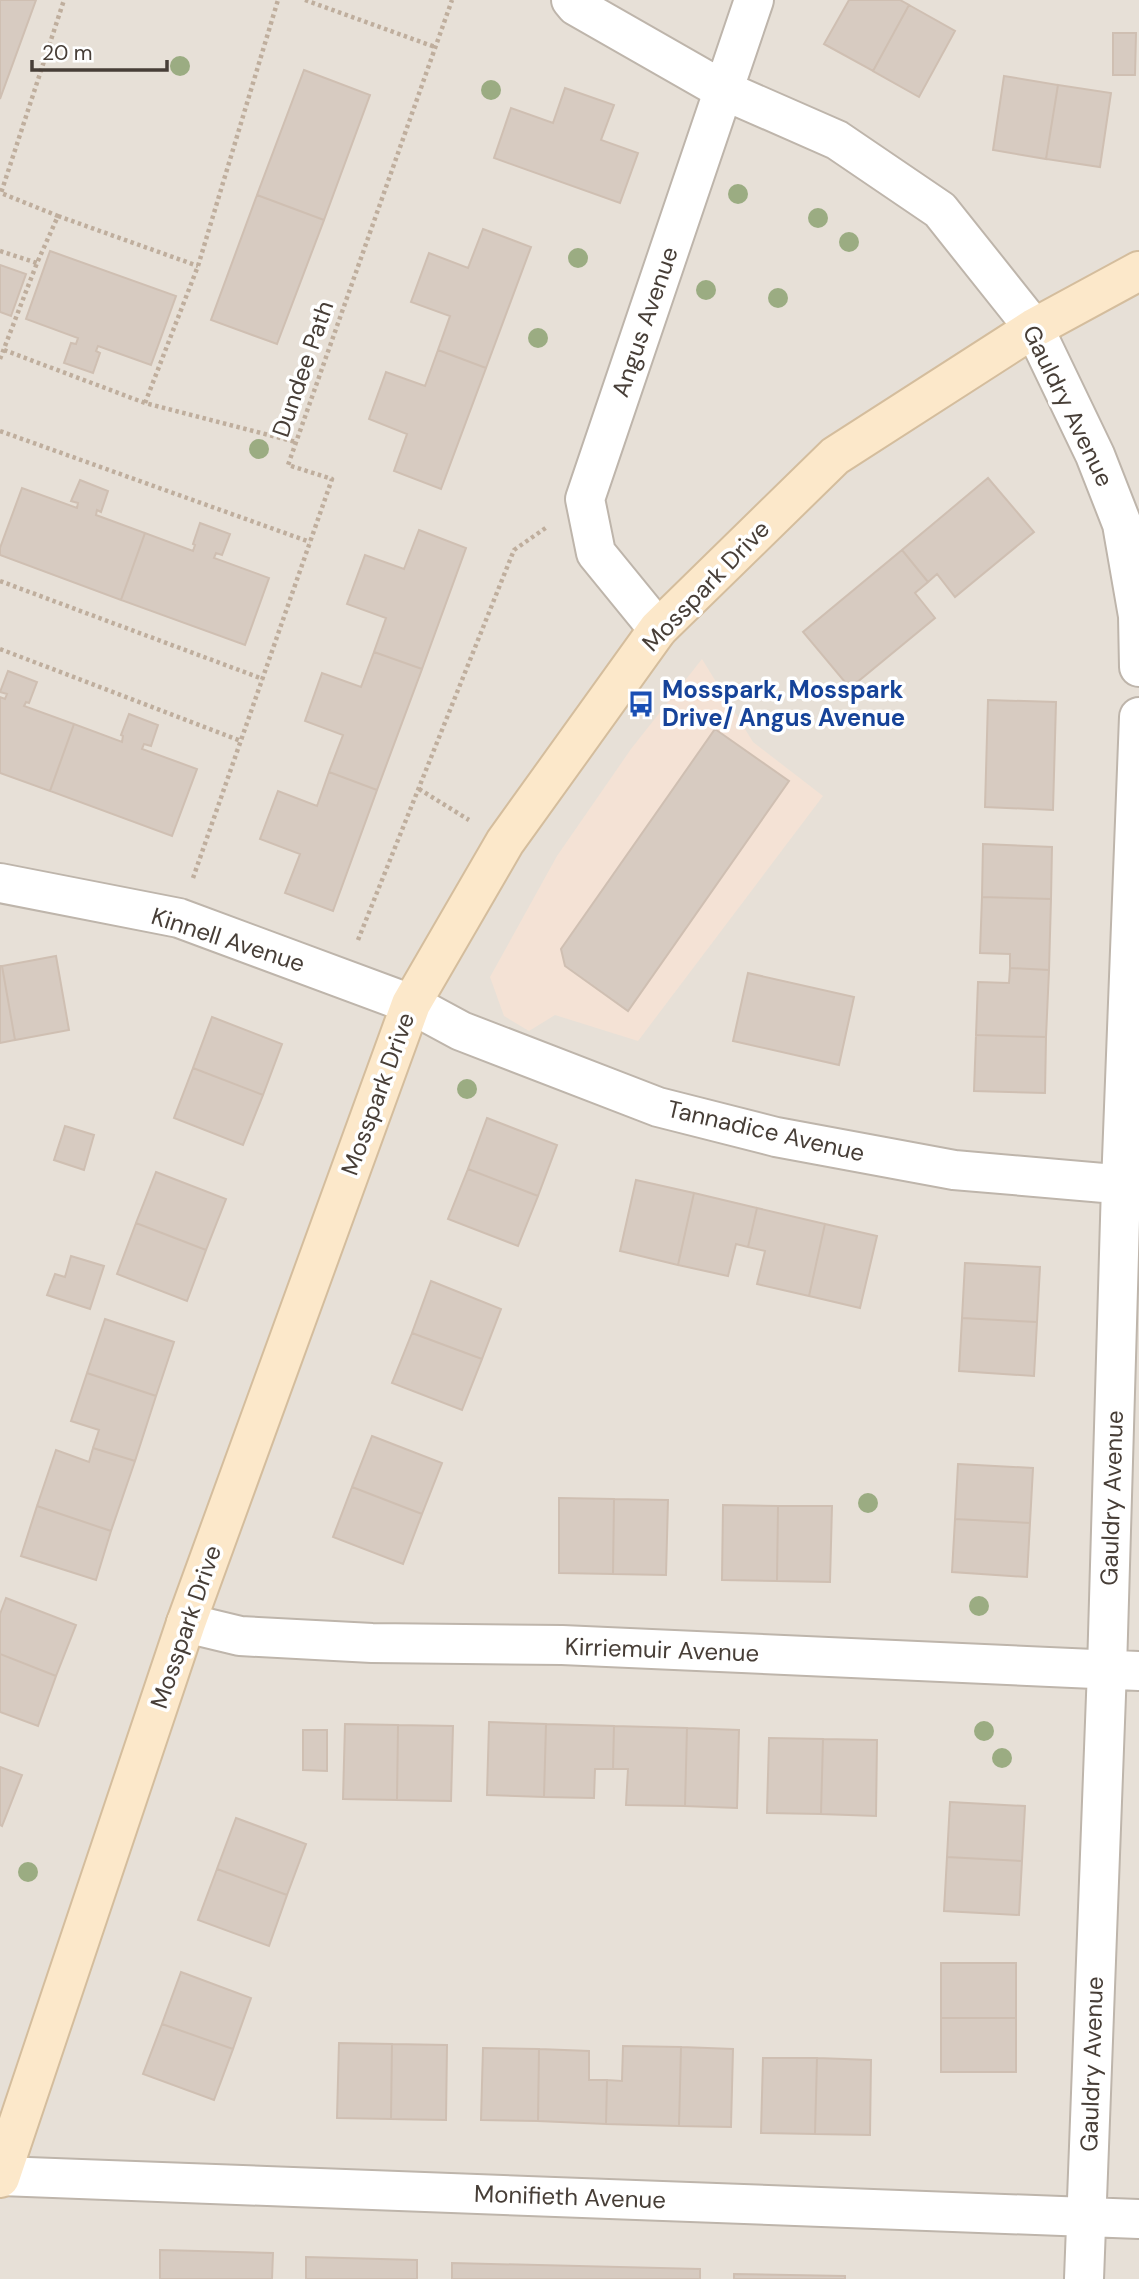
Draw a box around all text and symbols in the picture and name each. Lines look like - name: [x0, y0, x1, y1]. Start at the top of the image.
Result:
- scale bar: [32, 28, 166, 72]
- text: 20 m: [42, 39, 93, 67]
- street label: Angus Avenue: [604, 243, 685, 401]
- street label: Dundee Path: [265, 297, 340, 441]
- street label: Gauldry Avenue: [1016, 320, 1121, 491]
- street label: Mosspark Drive: [635, 513, 776, 658]
- place label: Mosspark, Mosspark Drive/ Angus Avenue: [662, 674, 905, 733]
- bus stop icon: Mosspark, Mosspark Drive/ Angus Avenue: [626, 689, 656, 719]
- street label: Kinnell Avenue: [147, 900, 309, 979]
- street label: Mosspark Drive: [334, 1008, 421, 1179]
- street label: Tannadice Avenue: [664, 1093, 868, 1168]
- street label: Gauldry Avenue: [1093, 1410, 1130, 1586]
- street label: Mosspark Drive: [143, 1541, 228, 1713]
- street label: Kirriemuir Avenue: [564, 1631, 760, 1668]
- street label: Gauldry Avenue: [1073, 1976, 1110, 2152]
- street label: Monifieth Avenue: [474, 2178, 666, 2215]

